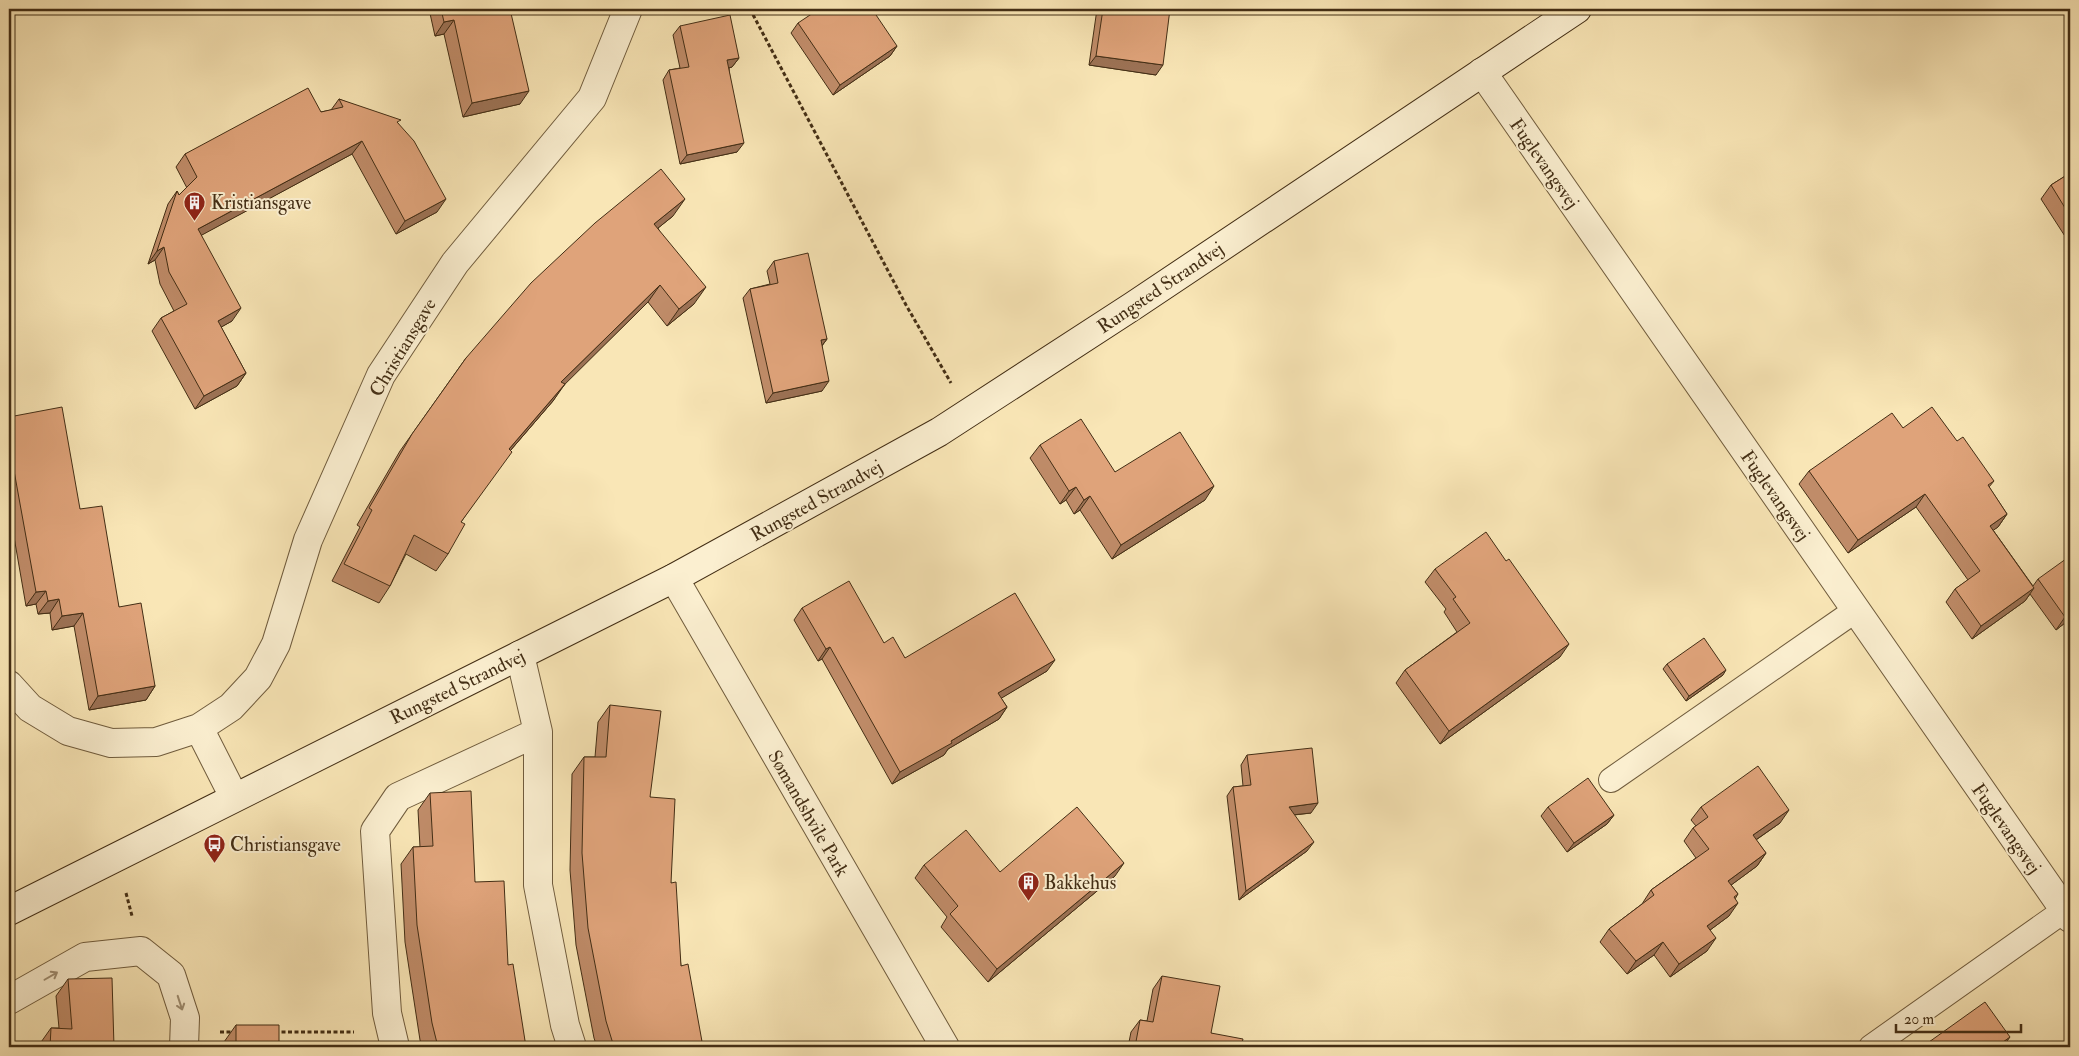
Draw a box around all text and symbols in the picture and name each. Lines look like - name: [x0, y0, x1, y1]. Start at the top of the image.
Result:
- street label: Fuglevangsvej: [1504, 114, 1584, 214]
- building icon: Kristiansgave: [183, 190, 207, 221]
- place label: Kristiansgave: [211, 191, 311, 215]
- street label: Rungsted Strandvej: [1093, 237, 1228, 339]
- street label: Christiansgave: [364, 294, 442, 401]
- street label: Fuglevangsvej: [1735, 446, 1815, 546]
- street label: Rungsted Strandvej: [746, 455, 887, 547]
- street label: Rungsted Strandvej: [386, 644, 529, 730]
- street label: Sømandshvile Park: [762, 746, 854, 881]
- street label: Fuglevangsvej: [1966, 779, 2046, 879]
- bus stop icon: Christiansgave: [202, 832, 226, 863]
- place label: Christiansgave: [230, 833, 341, 857]
- building icon: Bakkehus: [1016, 870, 1040, 901]
- place label: Bakkehus: [1044, 871, 1116, 895]
- one-way arrow: [44, 971, 58, 981]
- one-way arrow: [175, 994, 185, 1010]
- scale bar: [1896, 1001, 2022, 1033]
- text: 20 m: [1904, 1010, 1934, 1029]

